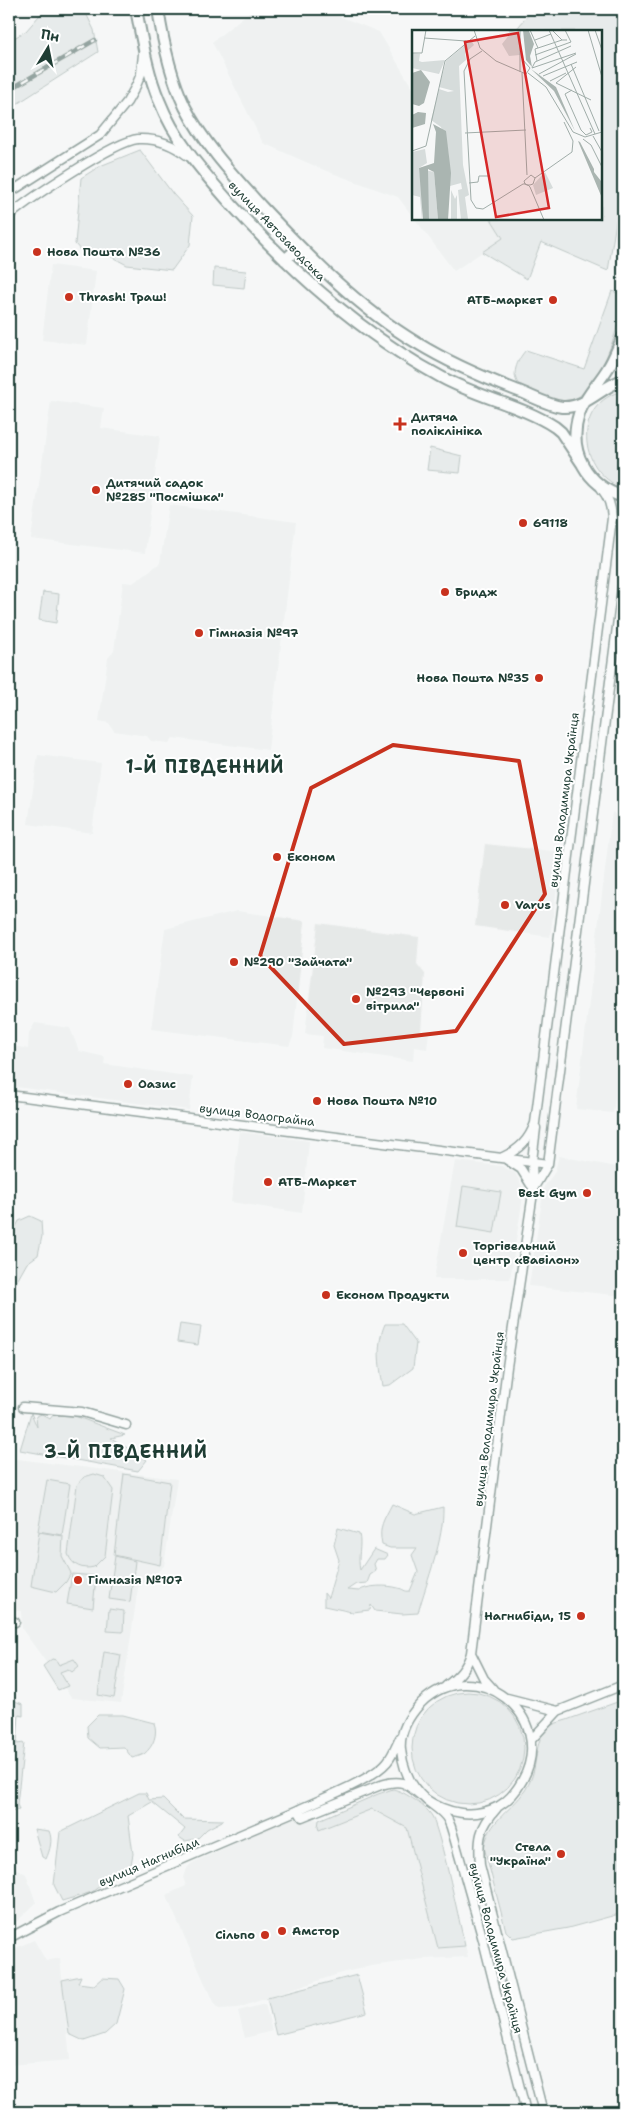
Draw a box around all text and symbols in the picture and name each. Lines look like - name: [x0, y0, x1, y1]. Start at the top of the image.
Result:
- north arrow: [22, 22, 72, 72]
- text: Пн: [40, 25, 61, 46]
- inset map: [412, 30, 602, 220]
- street label: вулиця Автозаводська: [225, 177, 329, 285]
- place label: Нова Пошта №36: [47, 244, 160, 260]
- marker: Нова Пошта №36: [31, 246, 43, 258]
- place label: Thrash! Траш!: [79, 289, 167, 305]
- marker: Thrash! Траш!: [63, 291, 75, 303]
- place label: АТБ-маркет: [467, 292, 544, 308]
- marker: АТБ-маркет: [547, 294, 559, 306]
- place label: Дитяча поліклініка: [411, 409, 483, 439]
- marker: Дитяча поліклініка: [393, 417, 407, 431]
- place label: Дитячий садок №285 "Посмішка": [106, 475, 224, 505]
- marker: Дитячий садок №285 "Посмішка": [90, 484, 102, 496]
- place label: 69118: [533, 515, 568, 531]
- marker: 69118: [517, 517, 529, 529]
- place label: Бридж: [455, 584, 498, 600]
- marker: Бридж: [439, 586, 451, 598]
- place label: Гімназія №97: [209, 625, 299, 641]
- marker: Гімназія №97: [193, 627, 205, 639]
- place label: Нова Пошта №35: [417, 670, 529, 686]
- marker: Нова Пошта №35: [533, 672, 545, 684]
- street label: вулиця Володимира Українця: [545, 712, 583, 888]
- district label: 1-Й ПІВДЕННИЙ: [125, 754, 285, 779]
- place label: Економ: [287, 849, 335, 865]
- marker: Економ: [271, 851, 283, 863]
- place label: Varus: [515, 897, 551, 913]
- marker: Varus: [499, 899, 511, 911]
- place label: №290 "Зайчата": [244, 954, 352, 970]
- marker: №290 "Зайчата": [228, 956, 240, 968]
- place label: №293 "Червоні вітрила": [366, 984, 465, 1014]
- marker: №293 "Червоні вітрила": [350, 993, 362, 1005]
- place label: Оазис: [138, 1076, 176, 1092]
- marker: Оазис: [122, 1078, 134, 1090]
- place label: Нова Пошта №10: [327, 1093, 437, 1109]
- marker: Нова Пошта №10: [311, 1095, 323, 1107]
- street label: вулиця Водограйна: [198, 1100, 316, 1130]
- place label: АТБ-Маркет: [278, 1174, 357, 1190]
- marker: АТБ-Маркет: [262, 1176, 274, 1188]
- place label: Best Gym: [518, 1185, 577, 1201]
- marker: Best Gym: [581, 1187, 593, 1199]
- place label: Торгівельний центр «Вавілон»: [473, 1238, 579, 1268]
- marker: Торгівельний центр «Вавілон»: [457, 1247, 469, 1259]
- place label: Економ Продукти: [336, 1287, 450, 1303]
- marker: Економ Продукти: [320, 1289, 332, 1301]
- street label: вулиця Володимира Українця: [470, 1331, 508, 1507]
- district label: 3-Й ПІВДЕННИЙ: [44, 1439, 208, 1464]
- place label: Гімназія №107: [88, 1572, 183, 1588]
- marker: Гімназія №107: [72, 1574, 84, 1586]
- place label: Нагнибіди, 15: [484, 1608, 571, 1624]
- marker: Нагнибіди, 15: [575, 1610, 587, 1622]
- street label: вулиця Нагнибіди: [96, 1834, 202, 1890]
- place label: Стела "Україна": [490, 1839, 552, 1869]
- marker: Стела "Україна": [555, 1848, 567, 1860]
- street label: вулиця Володимира Українця: [465, 1861, 527, 2035]
- place label: Амстор: [292, 1923, 339, 1939]
- marker: Амстор: [276, 1925, 288, 1937]
- place label: Сільпо: [215, 1927, 255, 1943]
- marker: Сільпо: [259, 1929, 271, 1941]

